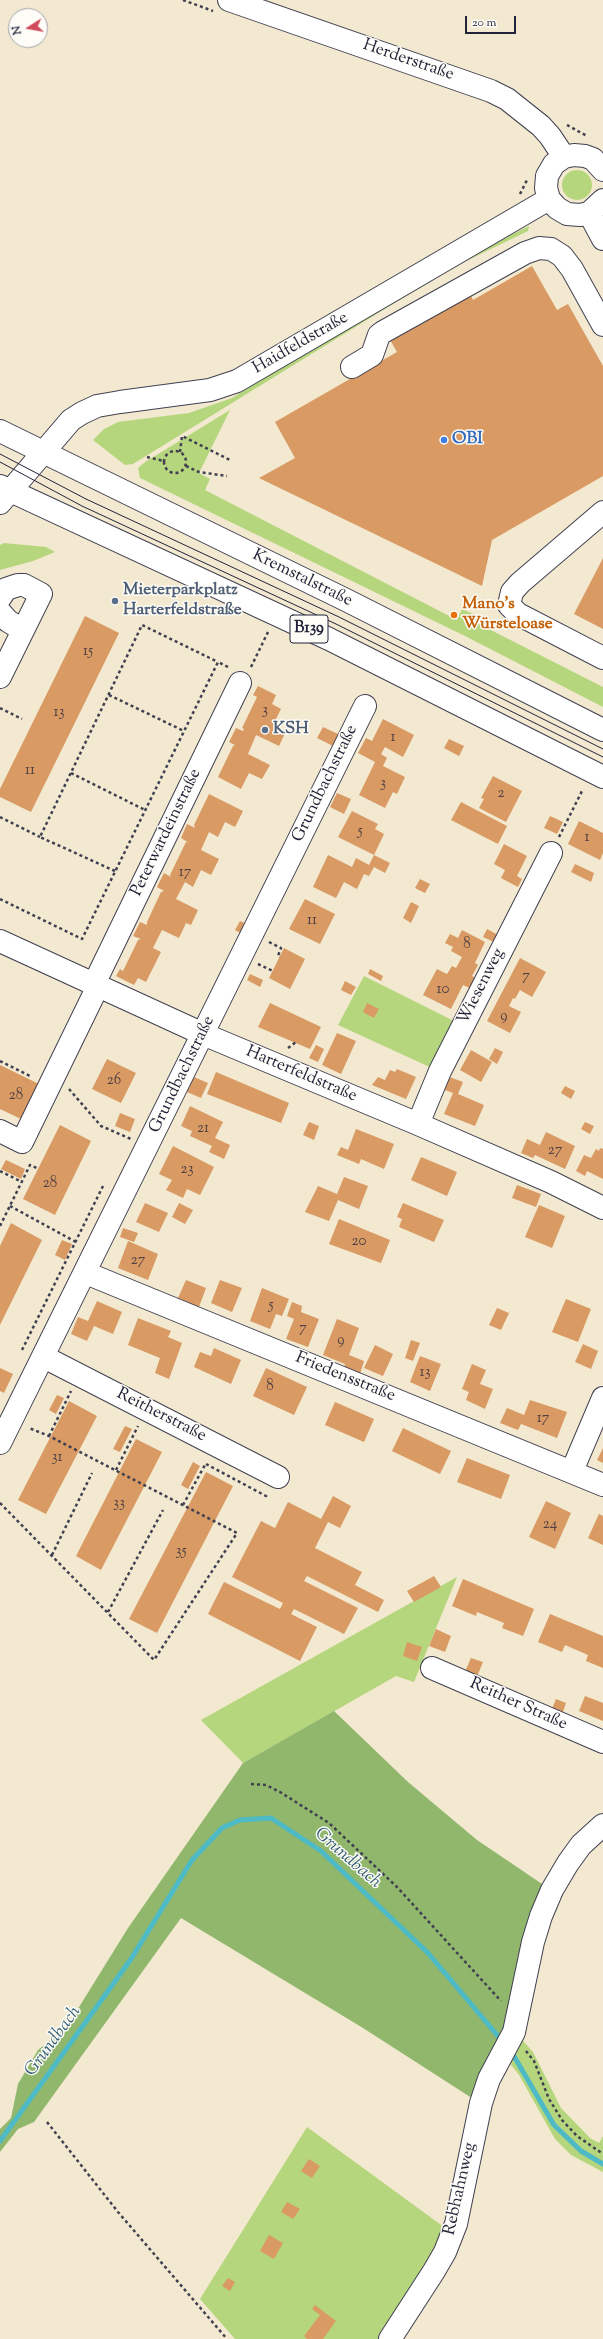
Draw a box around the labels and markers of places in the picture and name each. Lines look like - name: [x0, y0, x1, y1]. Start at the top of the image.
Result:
- place label: OBI: [452, 430, 483, 450]
- marker: OBI: [439, 435, 449, 445]
- place label: Mieterparkplatz Harterfeldstraße: [123, 581, 242, 621]
- place label: Mano's Würsteloase: [462, 595, 553, 635]
- marker: Mieterparkplatz Harterfeldstraße: [110, 596, 120, 606]
- marker: Mano's Würsteloase: [449, 610, 459, 620]
- place label: KSH: [273, 720, 309, 740]
- marker: KSH: [260, 725, 270, 735]

